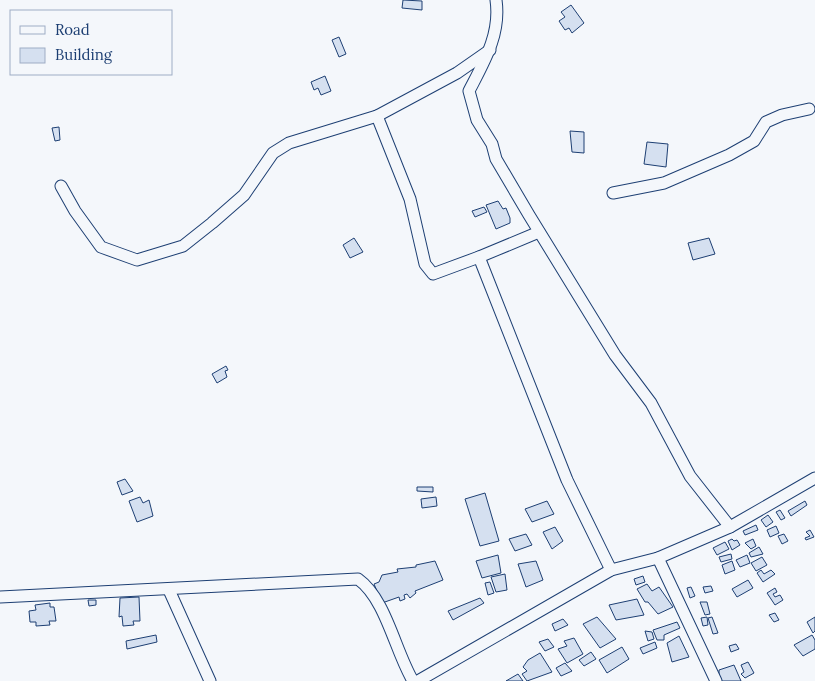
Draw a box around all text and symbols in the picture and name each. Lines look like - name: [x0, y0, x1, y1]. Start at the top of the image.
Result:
- legend: [10, 10, 172, 75]
- text: Road: [55, 20, 90, 39]
- text: Building: [55, 45, 113, 64]

